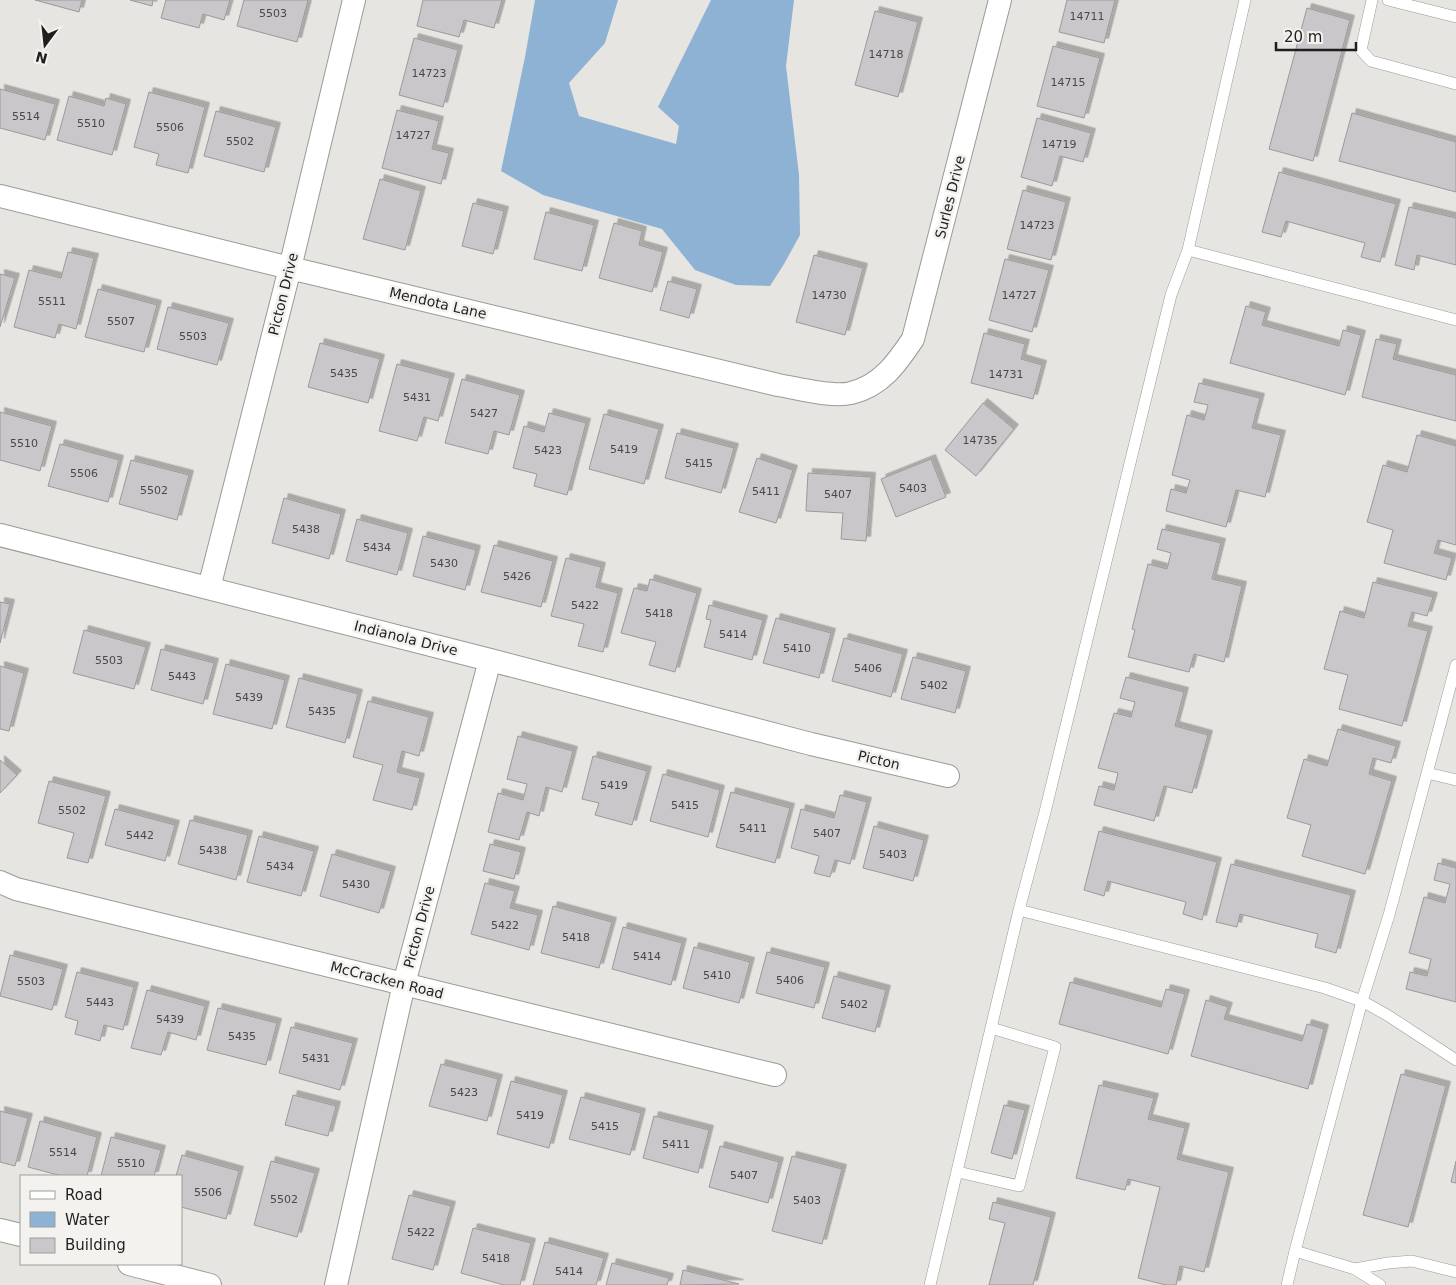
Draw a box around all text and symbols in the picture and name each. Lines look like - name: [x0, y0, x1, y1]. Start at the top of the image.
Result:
- house number: 5503: [259, 7, 287, 20]
- house number: 14711: [1070, 10, 1105, 23]
- north arrow: [20, 20, 70, 70]
- scale bar: [1276, 20, 1356, 52]
- text: 20 m: [1284, 28, 1322, 46]
- text: N: [34, 48, 49, 67]
- house number: 14718: [869, 48, 904, 61]
- house number: 14723: [412, 67, 447, 80]
- house number: 14715: [1051, 76, 1086, 89]
- house number: 5514: [12, 110, 40, 123]
- house number: 5510: [77, 117, 105, 130]
- house number: 5506: [156, 121, 184, 134]
- house number: 14727: [396, 129, 431, 142]
- house number: 5502: [226, 135, 254, 148]
- house number: 14719: [1042, 138, 1077, 151]
- street label: Surles Drive: [932, 154, 968, 240]
- house number: 14723: [1020, 219, 1055, 232]
- street label: Picton Drive: [265, 251, 301, 337]
- street label: Mendota Lane: [388, 284, 488, 322]
- house number: 14730: [812, 289, 847, 302]
- house number: 14727: [1002, 289, 1037, 302]
- house number: 5511: [38, 295, 66, 308]
- house number: 5507: [107, 315, 135, 328]
- house number: 5503: [179, 330, 207, 343]
- house number: 5435: [330, 367, 358, 380]
- house number: 14731: [989, 368, 1024, 381]
- house number: 5431: [403, 391, 431, 404]
- house number: 5427: [470, 407, 498, 420]
- house number: 14735: [963, 434, 998, 447]
- house number: 5510: [10, 437, 38, 450]
- house number: 5419: [610, 443, 638, 456]
- house number: 5423: [534, 444, 562, 457]
- house number: 5415: [685, 457, 713, 470]
- house number: 5506: [70, 467, 98, 480]
- house number: 5403: [899, 482, 927, 495]
- house number: 5502: [140, 484, 168, 497]
- house number: 5411: [752, 485, 780, 498]
- house number: 5407: [824, 488, 852, 501]
- house number: 5438: [292, 523, 320, 536]
- house number: 5434: [363, 541, 391, 554]
- house number: 5430: [430, 557, 458, 570]
- house number: 5426: [503, 570, 531, 583]
- house number: 5422: [571, 599, 599, 612]
- house number: 5418: [645, 607, 673, 620]
- street label: Indianola Drive: [353, 617, 459, 659]
- house number: 5414: [719, 628, 747, 641]
- house number: 5410: [783, 642, 811, 655]
- house number: 5503: [95, 654, 123, 667]
- house number: 5406: [854, 662, 882, 675]
- house number: 5443: [168, 670, 196, 683]
- house number: 5402: [920, 679, 948, 692]
- house number: 5439: [235, 691, 263, 704]
- house number: 5435: [308, 705, 336, 718]
- street label: Picton: [856, 747, 902, 773]
- house number: 5419: [600, 779, 628, 792]
- house number: 5415: [671, 799, 699, 812]
- house number: 5502: [58, 804, 86, 817]
- house number: 5411: [739, 822, 767, 835]
- house number: 5407: [813, 827, 841, 840]
- house number: 5442: [126, 829, 154, 842]
- house number: 5438: [199, 844, 227, 857]
- house number: 5403: [879, 848, 907, 861]
- house number: 5434: [266, 860, 294, 873]
- house number: 5430: [342, 878, 370, 891]
- street label: Picton Drive: [400, 884, 438, 970]
- house number: 5422: [491, 919, 519, 932]
- house number: 5418: [562, 931, 590, 944]
- house number: 5414: [633, 950, 661, 963]
- street label: McCracken Road: [329, 958, 445, 1002]
- house number: 5410: [703, 969, 731, 982]
- house number: 5406: [776, 974, 804, 987]
- house number: 5503: [17, 975, 45, 988]
- house number: 5443: [86, 996, 114, 1009]
- house number: 5402: [840, 998, 868, 1011]
- house number: 5439: [156, 1013, 184, 1026]
- house number: 5435: [228, 1030, 256, 1043]
- house number: 5431: [302, 1052, 330, 1065]
- house number: 5423: [450, 1086, 478, 1099]
- house number: 5419: [516, 1109, 544, 1122]
- house number: 5415: [591, 1120, 619, 1133]
- house number: 5411: [662, 1138, 690, 1151]
- house number: 5514: [49, 1146, 77, 1159]
- house number: 5510: [117, 1157, 145, 1170]
- house number: 5407: [730, 1169, 758, 1182]
- legend: [20, 1175, 182, 1265]
- text: Road: [65, 1186, 103, 1204]
- house number: 5506: [194, 1186, 222, 1199]
- house number: 5502: [270, 1193, 298, 1206]
- house number: 5403: [793, 1194, 821, 1207]
- text: Water: [65, 1211, 110, 1229]
- house number: 5422: [407, 1226, 435, 1239]
- text: Building: [65, 1236, 126, 1254]
- house number: 5418: [482, 1252, 510, 1265]
- house number: 5414: [555, 1265, 583, 1278]

